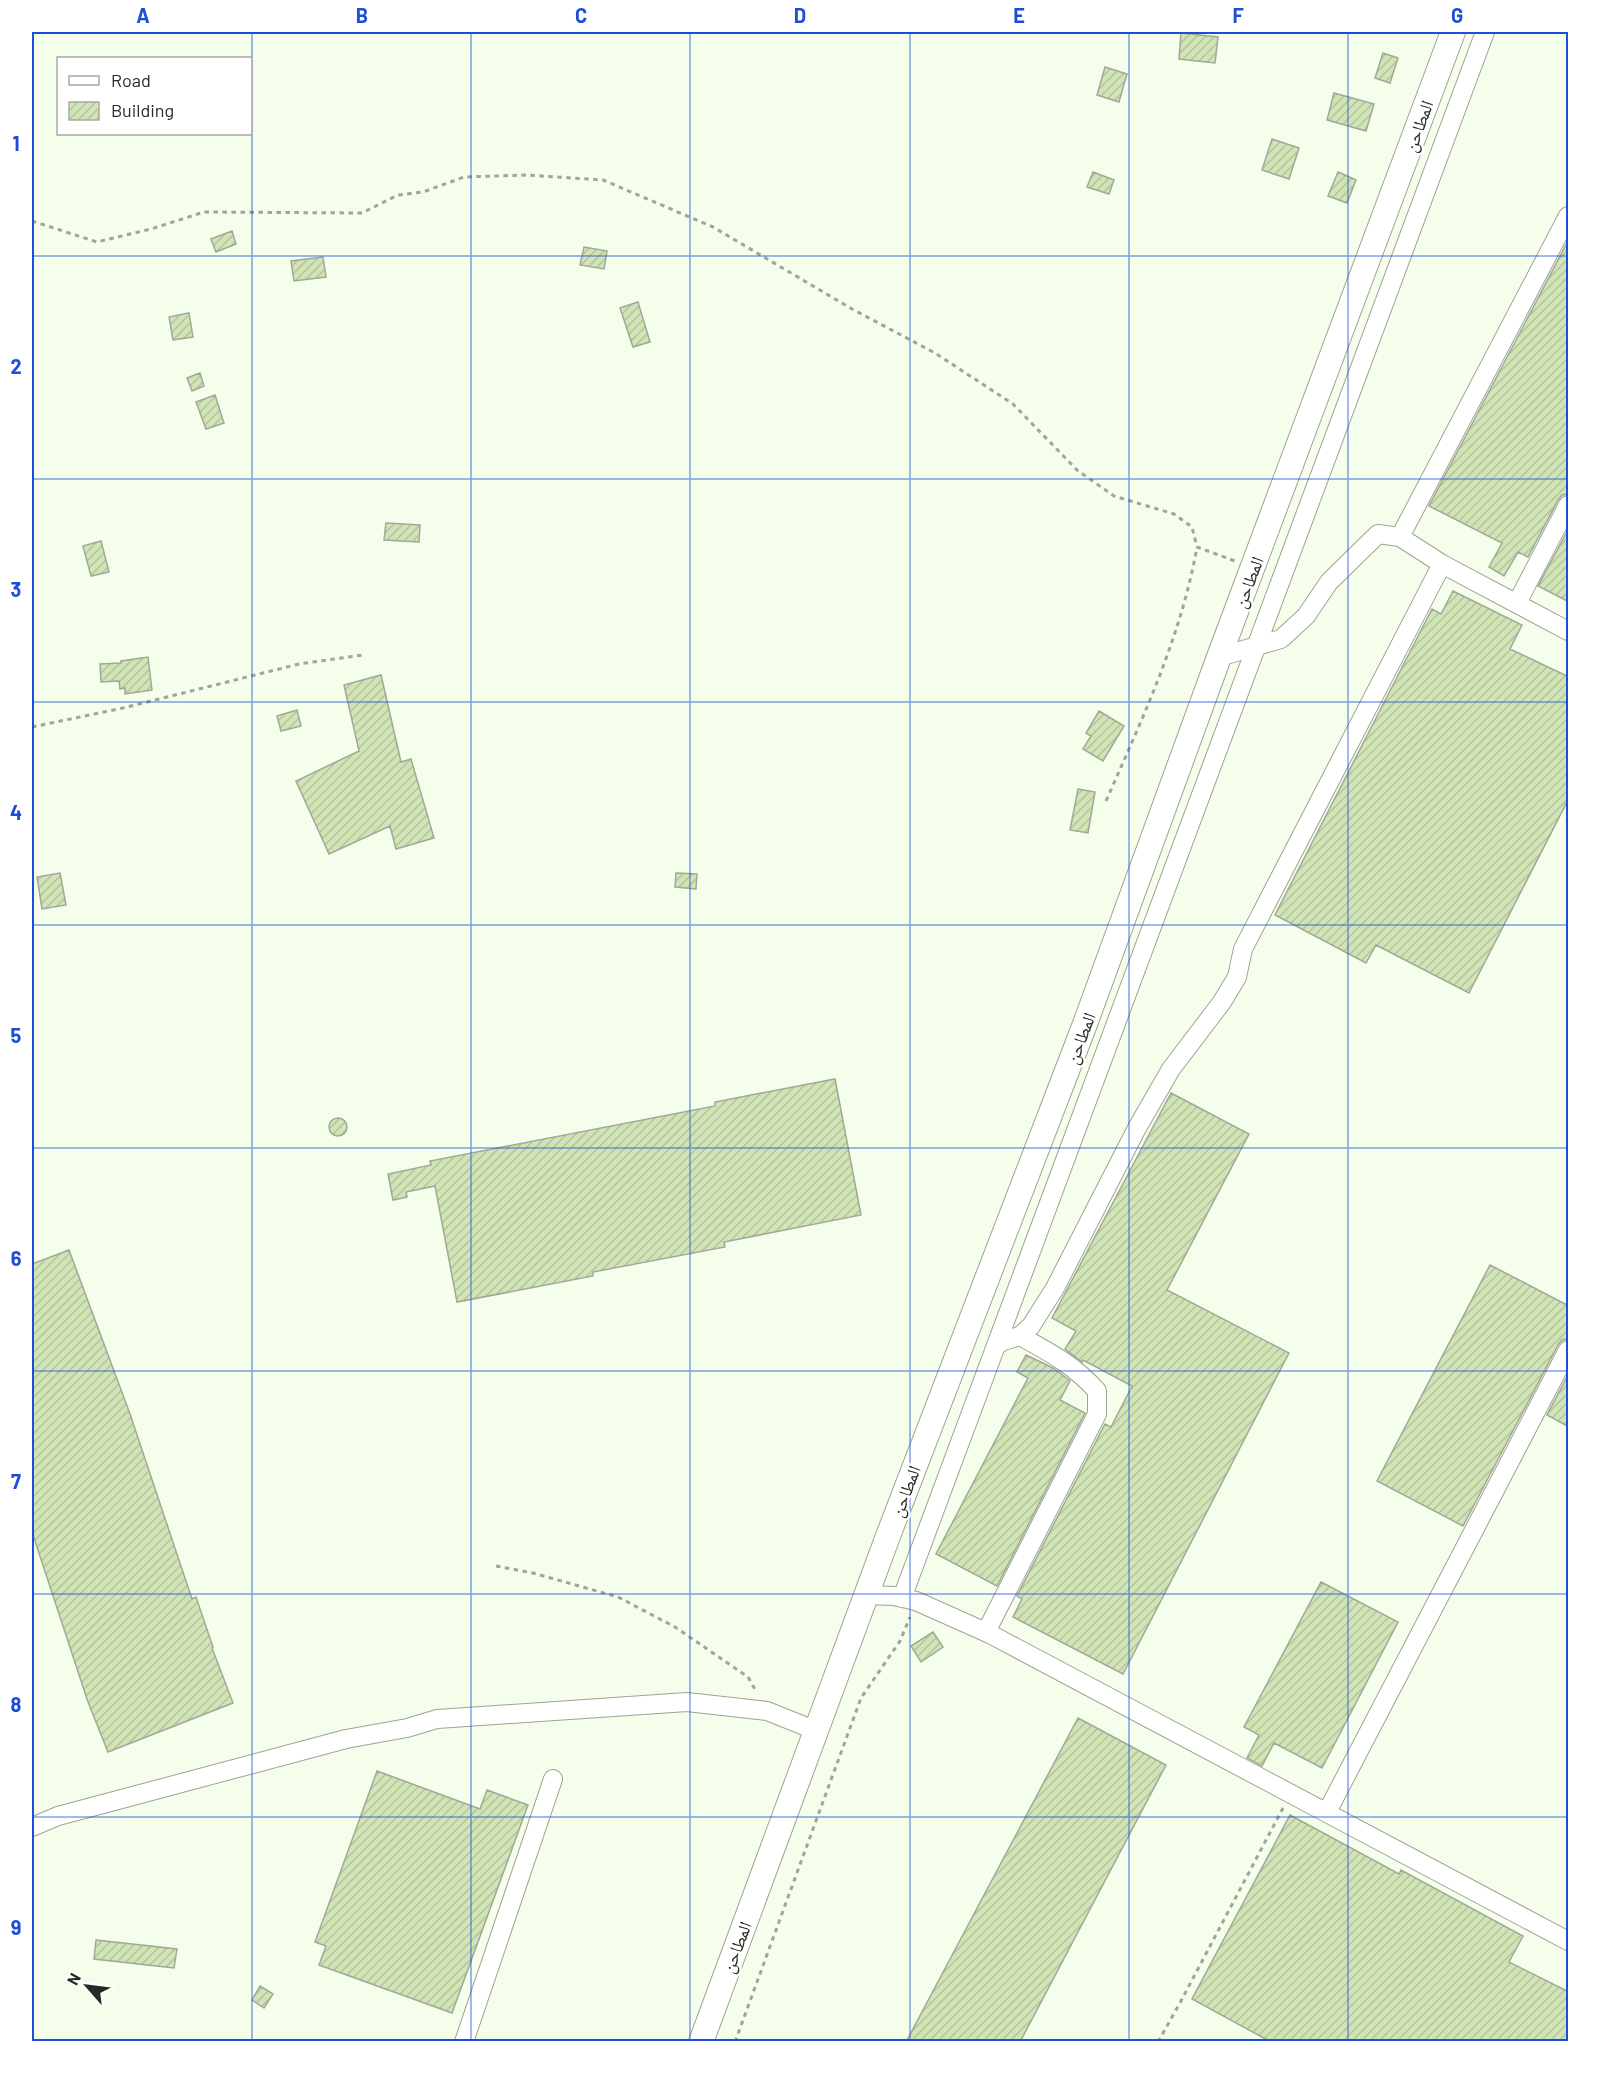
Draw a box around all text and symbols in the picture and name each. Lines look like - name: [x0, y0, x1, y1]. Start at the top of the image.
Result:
- text: A: [136, 3, 150, 27]
- text: B: [356, 3, 368, 27]
- text: C: [575, 3, 587, 27]
- text: D: [794, 3, 806, 27]
- text: E: [1013, 3, 1025, 27]
- text: F: [1232, 3, 1244, 27]
- text: G: [1451, 3, 1463, 27]
- legend: [57, 57, 252, 135]
- text: Road: [111, 69, 151, 91]
- street label: المطاحن: [1399, 97, 1438, 155]
- text: Building: [111, 99, 174, 121]
- text: 1: [12, 131, 20, 155]
- text: 2: [10, 354, 22, 378]
- street label: المطاحن: [1228, 553, 1269, 611]
- text: 3: [11, 577, 21, 601]
- text: 4: [10, 800, 22, 824]
- street label: المطاحن: [1060, 1009, 1101, 1067]
- text: 5: [11, 1023, 22, 1047]
- text: 6: [11, 1246, 22, 1270]
- street label: المطاحن: [885, 1462, 926, 1520]
- text: 7: [11, 1469, 21, 1493]
- text: 8: [11, 1692, 22, 1716]
- text: 9: [11, 1915, 21, 1939]
- street label: المطاحن: [716, 1918, 757, 1976]
- north arrow: [57, 1956, 117, 2016]
- text: N: [62, 1970, 84, 1988]

